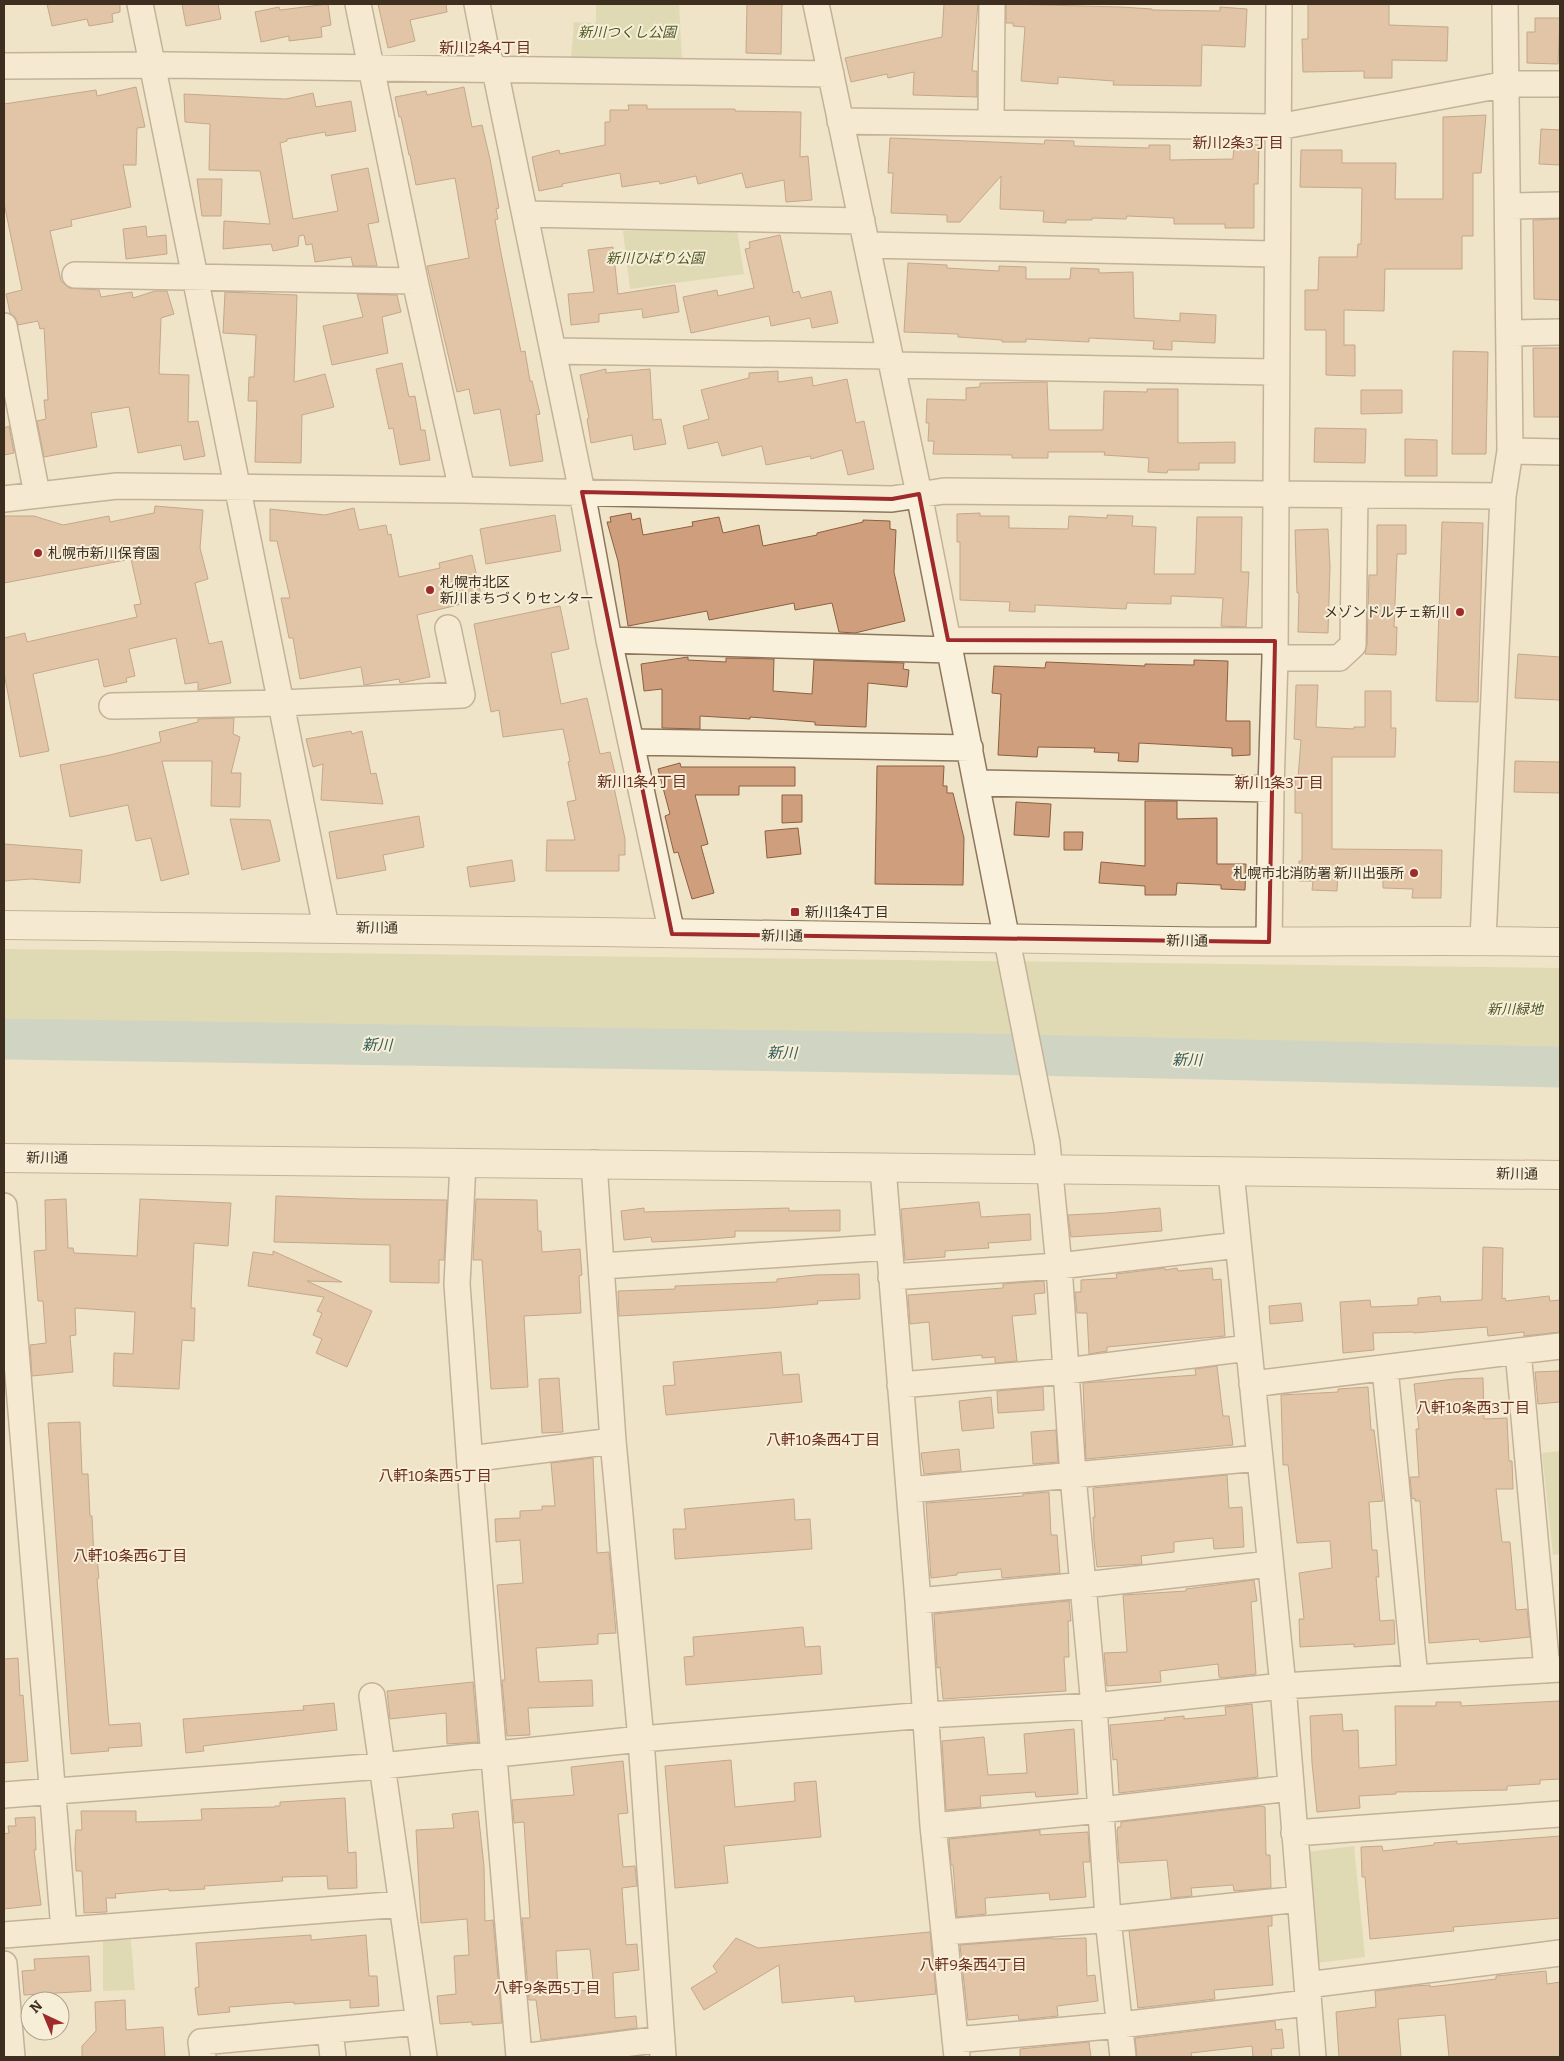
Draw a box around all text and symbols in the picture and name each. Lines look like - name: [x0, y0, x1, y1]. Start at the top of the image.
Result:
- park label: 新川つくし公園: [578, 24, 678, 41]
- district label: 新川2条4丁目: [439, 39, 531, 57]
- district label: 新川2条3丁目: [1192, 134, 1284, 152]
- park label: 新川ひばり公園: [606, 250, 706, 267]
- place label: 札幌市新川保育園: [48, 545, 160, 562]
- marker: 札幌市新川保育園: [32, 547, 44, 559]
- place label: 札幌市北区 新川まちづくりセンター: [440, 574, 594, 607]
- marker: 札幌市北区 新川まちづくりセンター: [424, 584, 436, 596]
- place label: メゾンドルチェ新川: [1324, 604, 1450, 621]
- marker: メゾンドルチェ新川: [1454, 606, 1466, 618]
- district label: 新川1条4丁目: [597, 773, 687, 791]
- district label: 新川1条3丁目: [1234, 774, 1324, 792]
- place label: 札幌市北消防署 新川出張所: [1233, 865, 1404, 882]
- marker: 札幌市北消防署 新川出張所: [1408, 867, 1420, 879]
- place label: 新川1条4丁目: [805, 904, 889, 921]
- marker: 新川1条4丁目: [789, 906, 801, 918]
- street label: 新川通: [356, 919, 398, 937]
- street label: 新川通: [761, 927, 803, 945]
- street label: 新川通: [1166, 932, 1208, 950]
- park label: 新川緑地: [1487, 1001, 1545, 1018]
- water label: 新川: [362, 1036, 394, 1054]
- water label: 新川: [767, 1044, 799, 1062]
- water label: 新川: [1172, 1051, 1204, 1069]
- street label: 新川通: [26, 1149, 68, 1167]
- street label: 新川通: [1496, 1165, 1538, 1183]
- district label: 八軒10条西3丁目: [1416, 1399, 1530, 1417]
- district label: 八軒10条西4丁目: [766, 1431, 880, 1449]
- district label: 八軒10条西5丁目: [378, 1467, 492, 1485]
- district label: 八軒10条西6丁目: [73, 1547, 187, 1565]
- district label: 八軒9条西4丁目: [919, 1956, 1027, 1974]
- district label: 八軒9条西5丁目: [494, 1979, 600, 1997]
- north arrow: [20, 1991, 70, 2041]
- text: N: [27, 1997, 46, 2017]

